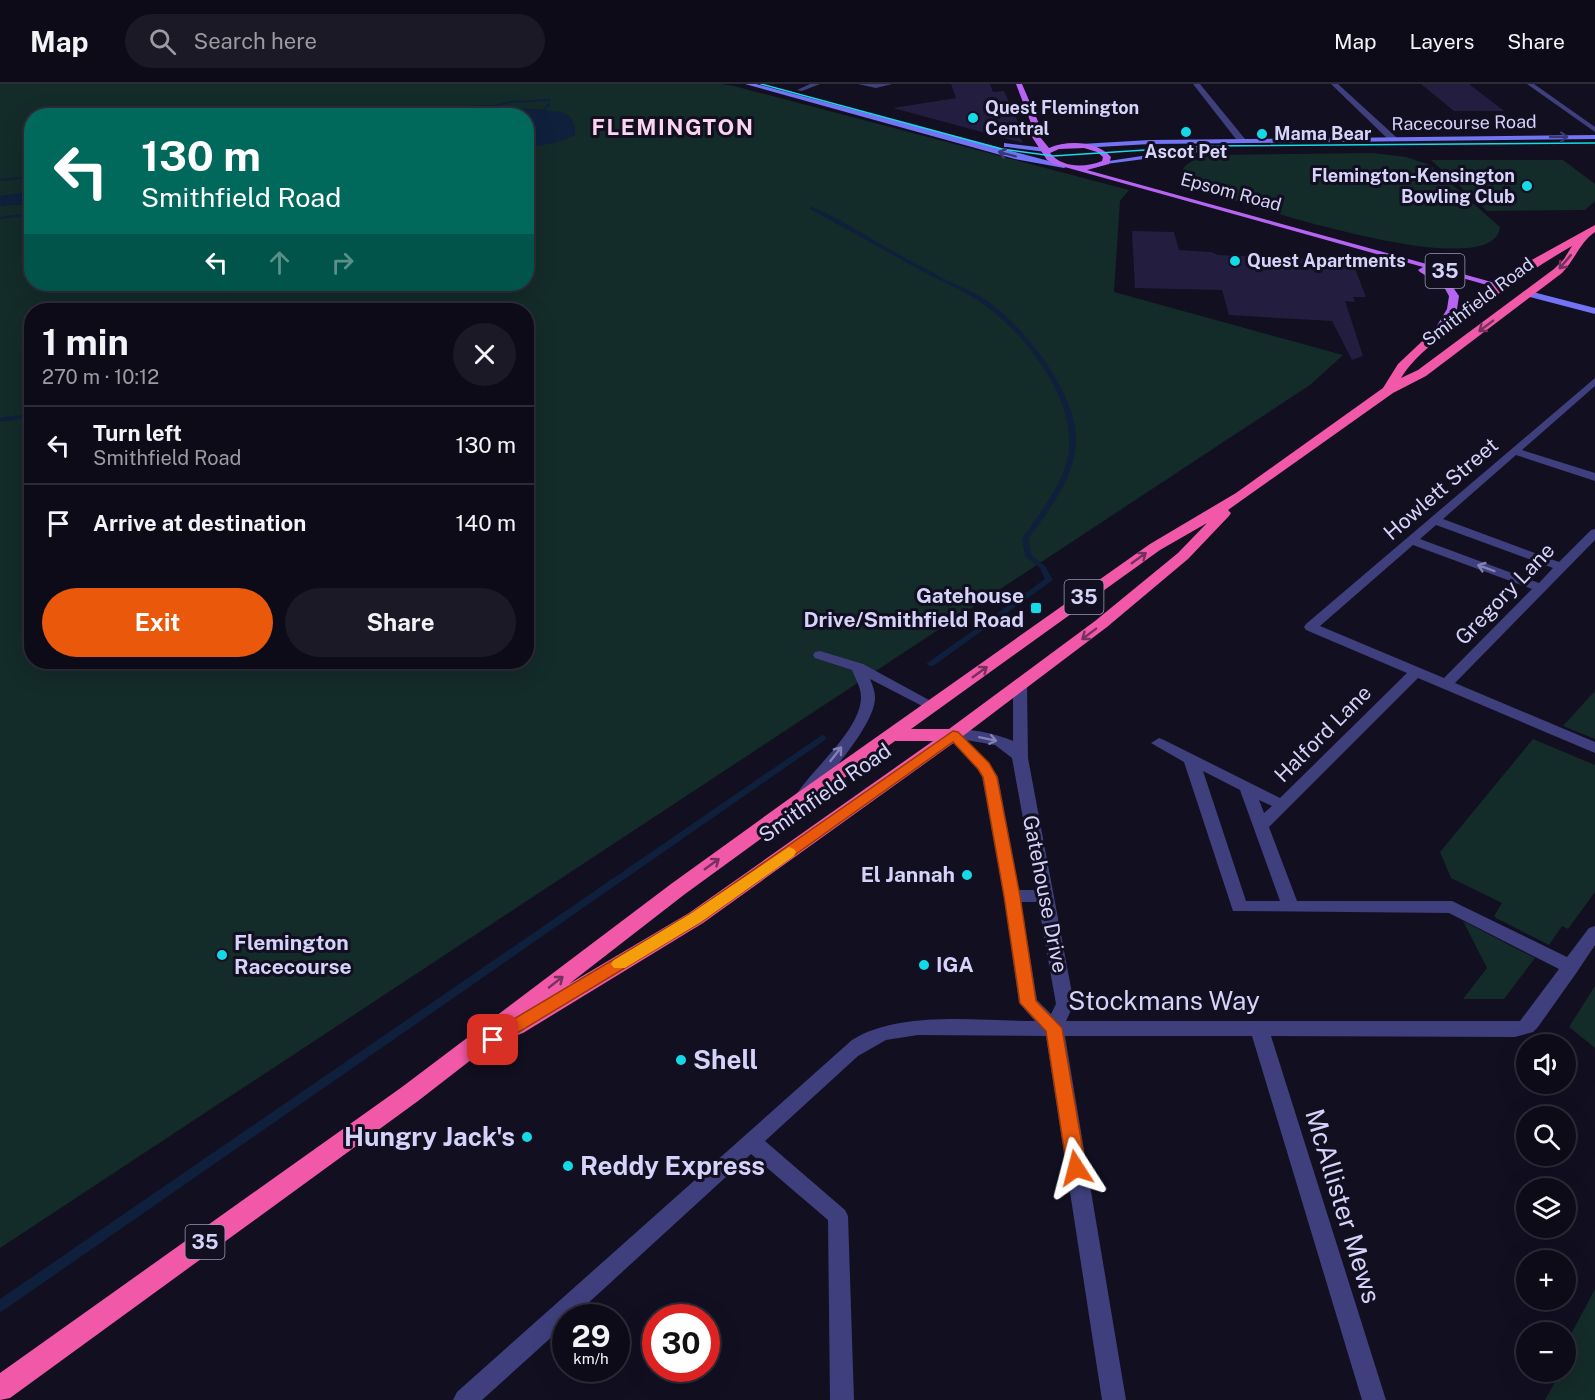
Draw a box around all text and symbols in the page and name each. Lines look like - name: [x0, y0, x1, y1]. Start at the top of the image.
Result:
- search box: [125, 14, 545, 68]
- text: Map: [30, 25, 89, 58]
- icon: search: [146, 25, 179, 58]
- text: Search here: [194, 28, 317, 54]
- text: Map: [1334, 29, 1377, 54]
- text: Layers: [1410, 29, 1474, 54]
- text: Share: [1507, 29, 1565, 54]
- place label: Quest Flemington Central: [985, 97, 1139, 139]
- marker: Quest Flemington Central: [966, 111, 980, 125]
- street label: Racecourse Road: [1391, 111, 1537, 134]
- district label: FLEMINGTON: [592, 114, 754, 140]
- place label: Mama Bear: [1274, 123, 1372, 144]
- marker: Ascot Pet: [1179, 125, 1193, 139]
- marker: Mama Bear: [1255, 127, 1269, 141]
- text: 130 m: [141, 131, 261, 180]
- one-way arrow: [1549, 131, 1569, 143]
- icon: left: [42, 132, 120, 210]
- place label: Ascot Pet: [1145, 141, 1227, 162]
- one-way arrow: [998, 148, 1017, 159]
- place label: Flemington-Kensington Bowling Club: [1311, 165, 1515, 207]
- street label: Epsom Road: [1178, 168, 1284, 215]
- marker: Flemington-Kensington Bowling Club: [1520, 179, 1534, 193]
- text: Smithfield Road: [141, 181, 341, 213]
- icon: left: [200, 246, 233, 279]
- icon: ahead: [263, 246, 296, 279]
- icon: right: [326, 246, 359, 279]
- place label: Quest Apartments: [1247, 250, 1406, 271]
- street label: Smithfield Road: [1418, 253, 1537, 350]
- marker: Quest Apartments: [1228, 254, 1242, 268]
- road number: 35: [1426, 254, 1464, 288]
- one-way arrow: [1559, 254, 1572, 270]
- one-way arrow: [1478, 320, 1494, 332]
- text: 1 min: [42, 321, 129, 363]
- button: close: [453, 323, 516, 386]
- text: 270 m · 10:12: [42, 365, 159, 389]
- text: Turn left: [93, 420, 182, 446]
- icon: left: [42, 429, 75, 462]
- text: 130 m: [455, 432, 516, 458]
- street label: Howlett Street: [1378, 432, 1503, 545]
- text: Smithfield Road: [93, 446, 241, 470]
- icon: arrive: [42, 507, 75, 540]
- text: Arrive at destination: [93, 510, 306, 536]
- text: 140 m: [455, 510, 516, 536]
- street label: Gregory Lane: [1450, 537, 1559, 650]
- one-way arrow: [1130, 552, 1146, 564]
- one-way arrow: [1477, 562, 1496, 573]
- road number: 35: [1064, 580, 1104, 614]
- place label: Gatehouse Drive/Smithfield Road: [803, 583, 1024, 632]
- button: Exit: [42, 588, 273, 657]
- button: Share: [285, 588, 516, 657]
- marker: Gatehouse Drive/Smithfield Road: [1029, 601, 1043, 615]
- one-way arrow: [1081, 627, 1097, 640]
- one-way arrow: [972, 666, 988, 678]
- street label: Halford Lane: [1269, 680, 1376, 787]
- one-way arrow: [978, 734, 997, 745]
- street label: Smithfield Road: [754, 738, 896, 848]
- one-way arrow: [830, 746, 843, 762]
- street label: Gatehouse Drive: [1018, 813, 1073, 975]
- one-way arrow: [703, 858, 719, 870]
- place label: El Jannah: [861, 862, 955, 887]
- marker: El Jannah: [960, 868, 974, 882]
- place label: Flemington Racecourse: [234, 930, 352, 979]
- marker: Flemington Racecourse: [215, 948, 229, 962]
- place label: IGA: [936, 952, 974, 977]
- marker: IGA: [917, 958, 931, 972]
- one-way arrow: [548, 976, 564, 989]
- street label: Stockmans Way: [1068, 985, 1260, 1016]
- pin: [467, 1014, 518, 1065]
- icon: arrive: [476, 1023, 509, 1056]
- map controls: [1516, 1034, 1576, 1382]
- button: sound: [1516, 1034, 1576, 1094]
- place label: Shell: [693, 1044, 758, 1075]
- marker: Shell: [674, 1053, 688, 1067]
- street label: McAllister Mews: [1299, 1105, 1388, 1307]
- button: search: [1516, 1106, 1576, 1166]
- place label: Hungry Jack's: [344, 1121, 515, 1152]
- marker: Hungry Jack's: [520, 1130, 534, 1144]
- position arrow: [1044, 1136, 1108, 1200]
- place label: Reddy Express: [580, 1150, 765, 1181]
- marker: Reddy Express: [561, 1159, 575, 1173]
- button: layers: [1516, 1178, 1576, 1238]
- road number: 35: [186, 1225, 224, 1259]
- button: +: [1516, 1250, 1576, 1310]
- speed limit sign: 30: [642, 1304, 720, 1382]
- text: 29: [572, 1318, 610, 1354]
- button: −: [1516, 1322, 1576, 1382]
- text: km/h: [573, 1350, 609, 1367]

